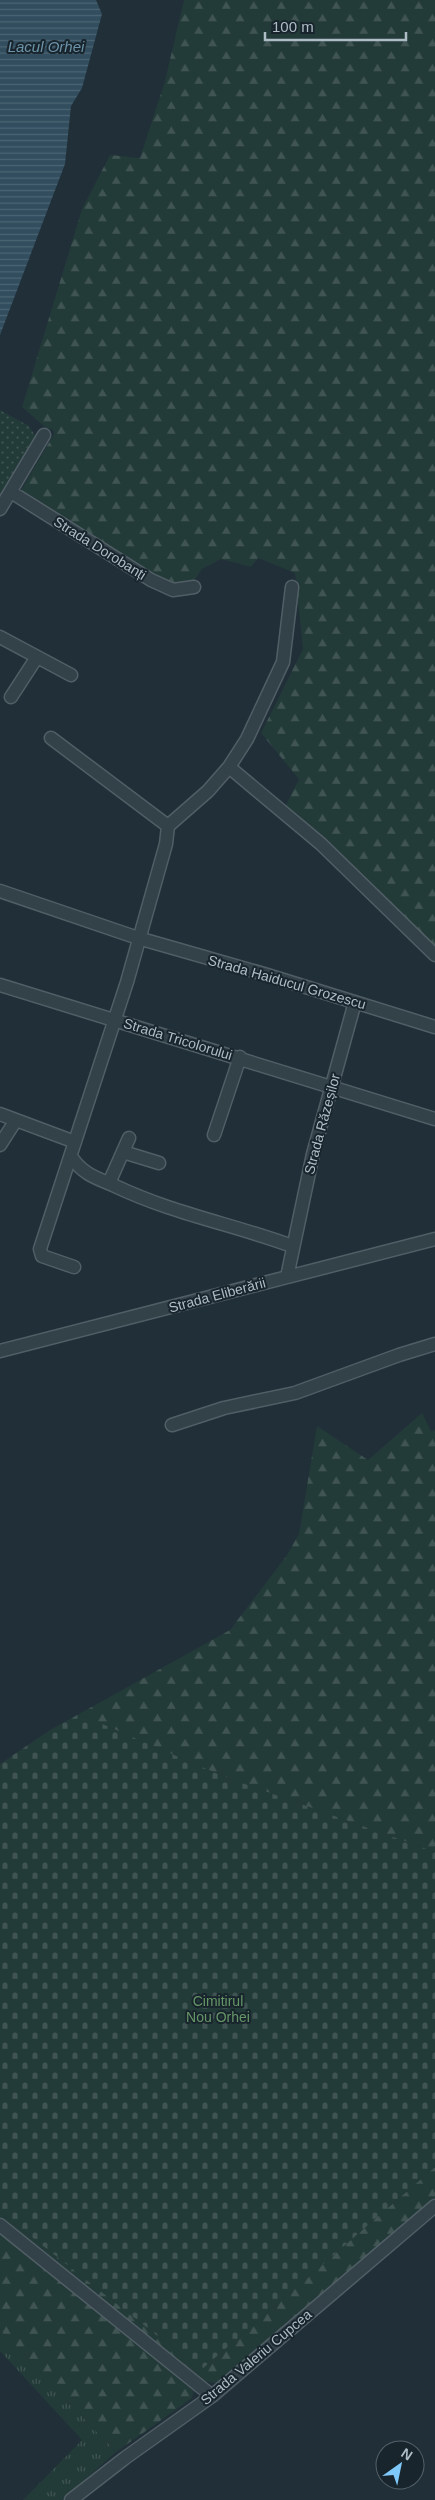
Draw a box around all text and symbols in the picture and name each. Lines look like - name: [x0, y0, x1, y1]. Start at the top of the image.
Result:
- scale bar: [265, 10, 406, 42]
- text: 100 m: [272, 18, 314, 35]
- water label: Lacul Orhei: [8, 38, 85, 55]
- street label: Strada Dorobanți: [51, 513, 149, 583]
- street label: Strada Haiducul Grozescu: [206, 952, 368, 1012]
- street label: Strada Tricolorului: [122, 1015, 234, 1063]
- street label: Strada Răzeșilor: [301, 1072, 343, 1176]
- street label: Strada Eliberării: [167, 1274, 267, 1316]
- park label: Cimitirul Nou Orhei: [186, 1993, 250, 2025]
- street label: Strada Valeriu Cupcea: [197, 2306, 315, 2408]
- north arrow: [375, 2440, 425, 2490]
- text: N: [398, 2445, 416, 2464]

